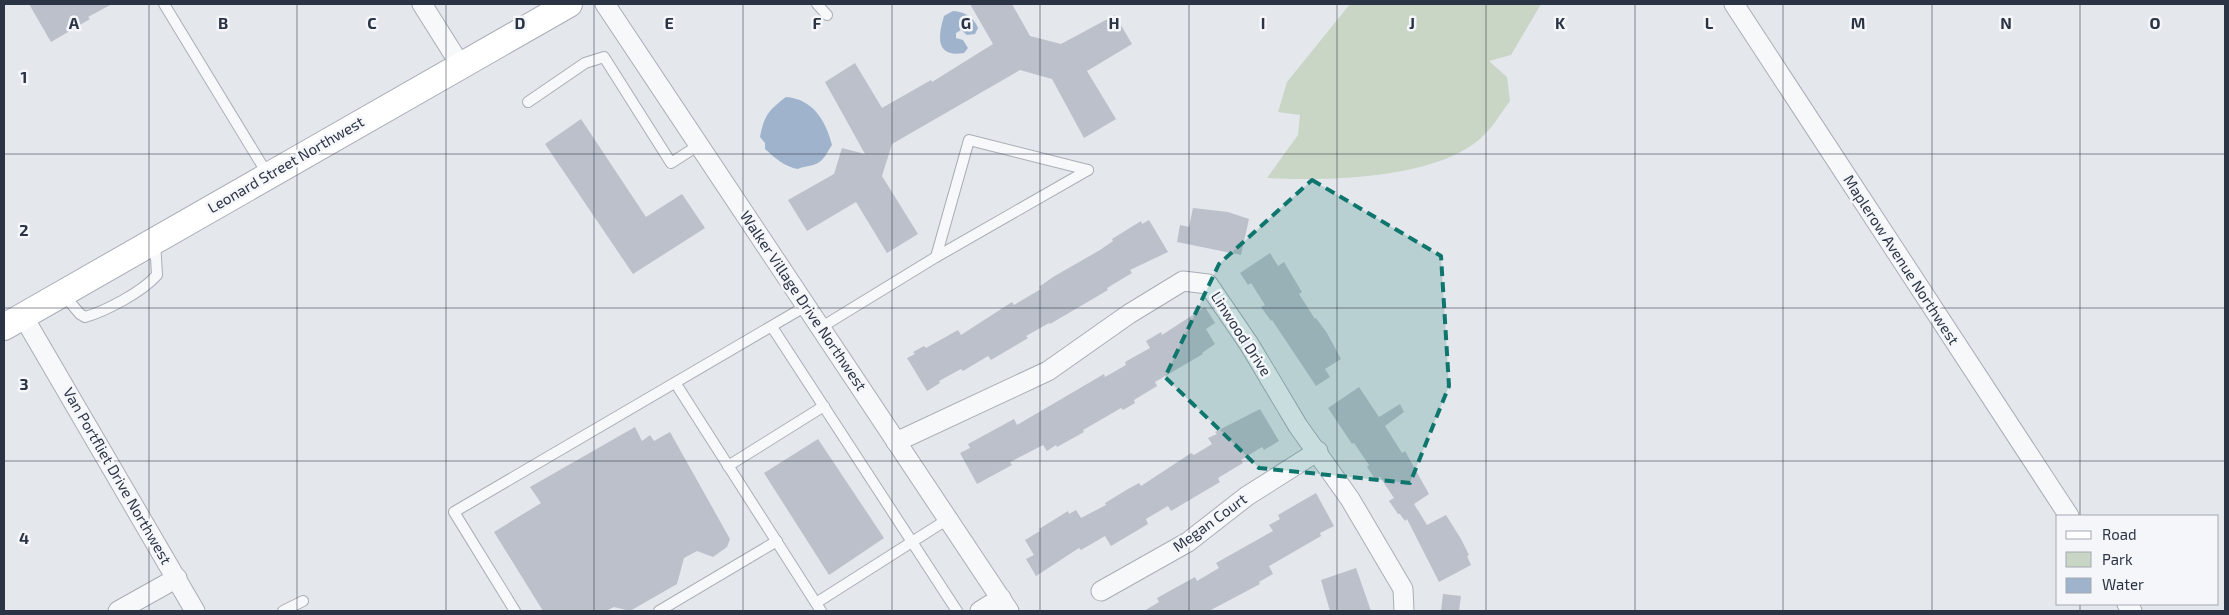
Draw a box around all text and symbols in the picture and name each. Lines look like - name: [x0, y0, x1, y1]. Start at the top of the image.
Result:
- text: A: [69, 13, 80, 32]
- text: B: [218, 13, 228, 32]
- text: C: [367, 13, 377, 32]
- text: D: [515, 13, 526, 32]
- text: E: [664, 13, 674, 32]
- text: F: [813, 13, 822, 32]
- text: G: [961, 13, 971, 32]
- text: H: [1108, 13, 1120, 32]
- text: I: [1261, 13, 1265, 32]
- text: J: [1409, 13, 1415, 32]
- text: K: [1555, 13, 1566, 32]
- text: L: [1705, 13, 1714, 32]
- text: M: [1851, 13, 1865, 32]
- text: N: [2000, 13, 2012, 32]
- text: O: [2149, 13, 2161, 32]
- text: 1: [21, 67, 27, 86]
- street label: Leonard Street Northwest: [204, 112, 367, 216]
- street label: Maplerow Avenue Northwest: [1840, 171, 1964, 348]
- street label: Walker Village Drive Northwest: [737, 207, 871, 394]
- text: 2: [19, 220, 29, 239]
- street label: Linwood Drive: [1208, 288, 1276, 379]
- text: 3: [19, 374, 29, 393]
- street label: Van Portfliet Drive Northwest: [60, 384, 176, 567]
- street label: Megan Court: [1169, 489, 1250, 555]
- legend: [2056, 515, 2219, 605]
- text: Road: [2102, 525, 2137, 543]
- text: 4: [19, 528, 29, 547]
- text: Park: [2102, 550, 2133, 568]
- text: Water: [2102, 575, 2144, 593]

